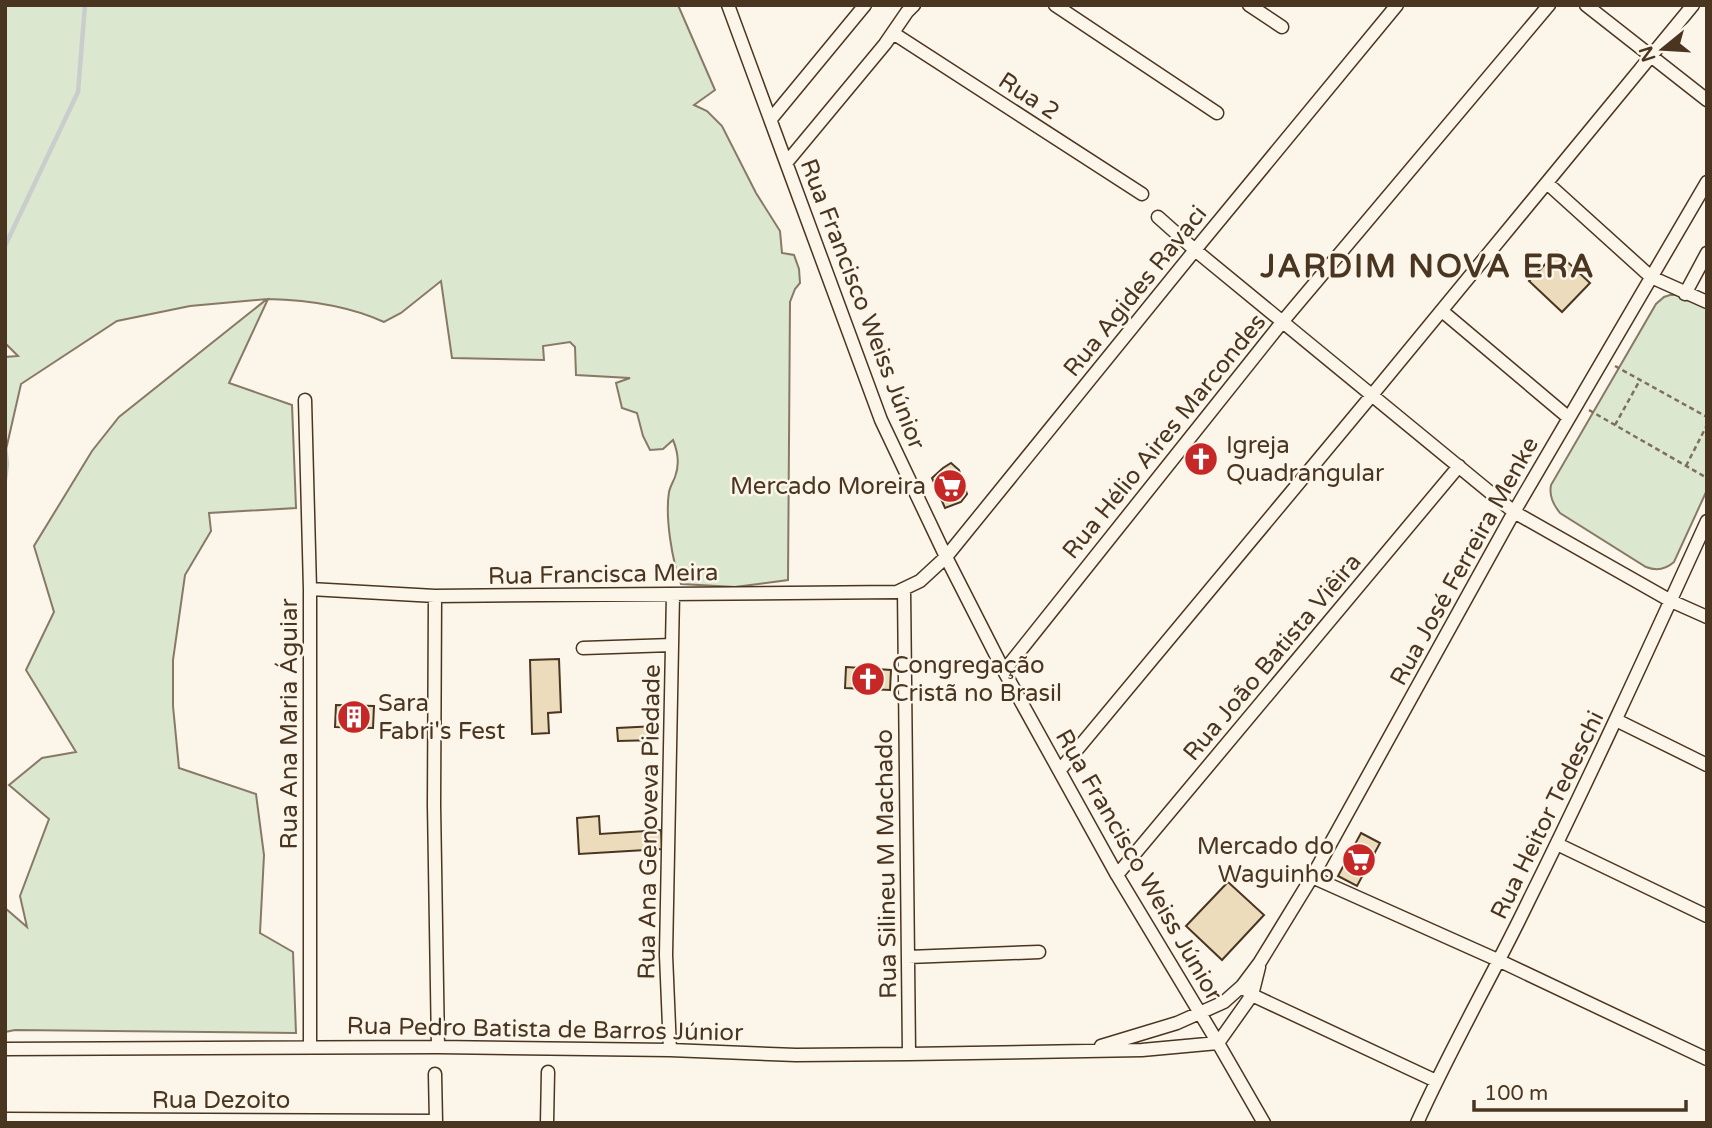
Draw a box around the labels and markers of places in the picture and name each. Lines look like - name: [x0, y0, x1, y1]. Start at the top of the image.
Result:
- place label: Igreja Quadrangular: [1226, 431, 1385, 488]
- church icon: Igreja Quadrangular: [1182, 440, 1220, 478]
- supermarket icon: Mercado Moreira: [931, 467, 969, 505]
- place label: Mercado Moreira: [730, 472, 926, 501]
- place label: Congregação Cristã no Brasil: [892, 651, 1062, 708]
- church icon: Congregação Cristã no Brasil: [849, 660, 887, 698]
- place label: Sara Fabri's Fest: [378, 689, 505, 746]
- building icon: Sara Fabri's Fest: [335, 698, 373, 736]
- place label: Mercado do Waguinho: [1197, 832, 1334, 889]
- supermarket icon: Mercado do Waguinho: [1340, 841, 1378, 879]

